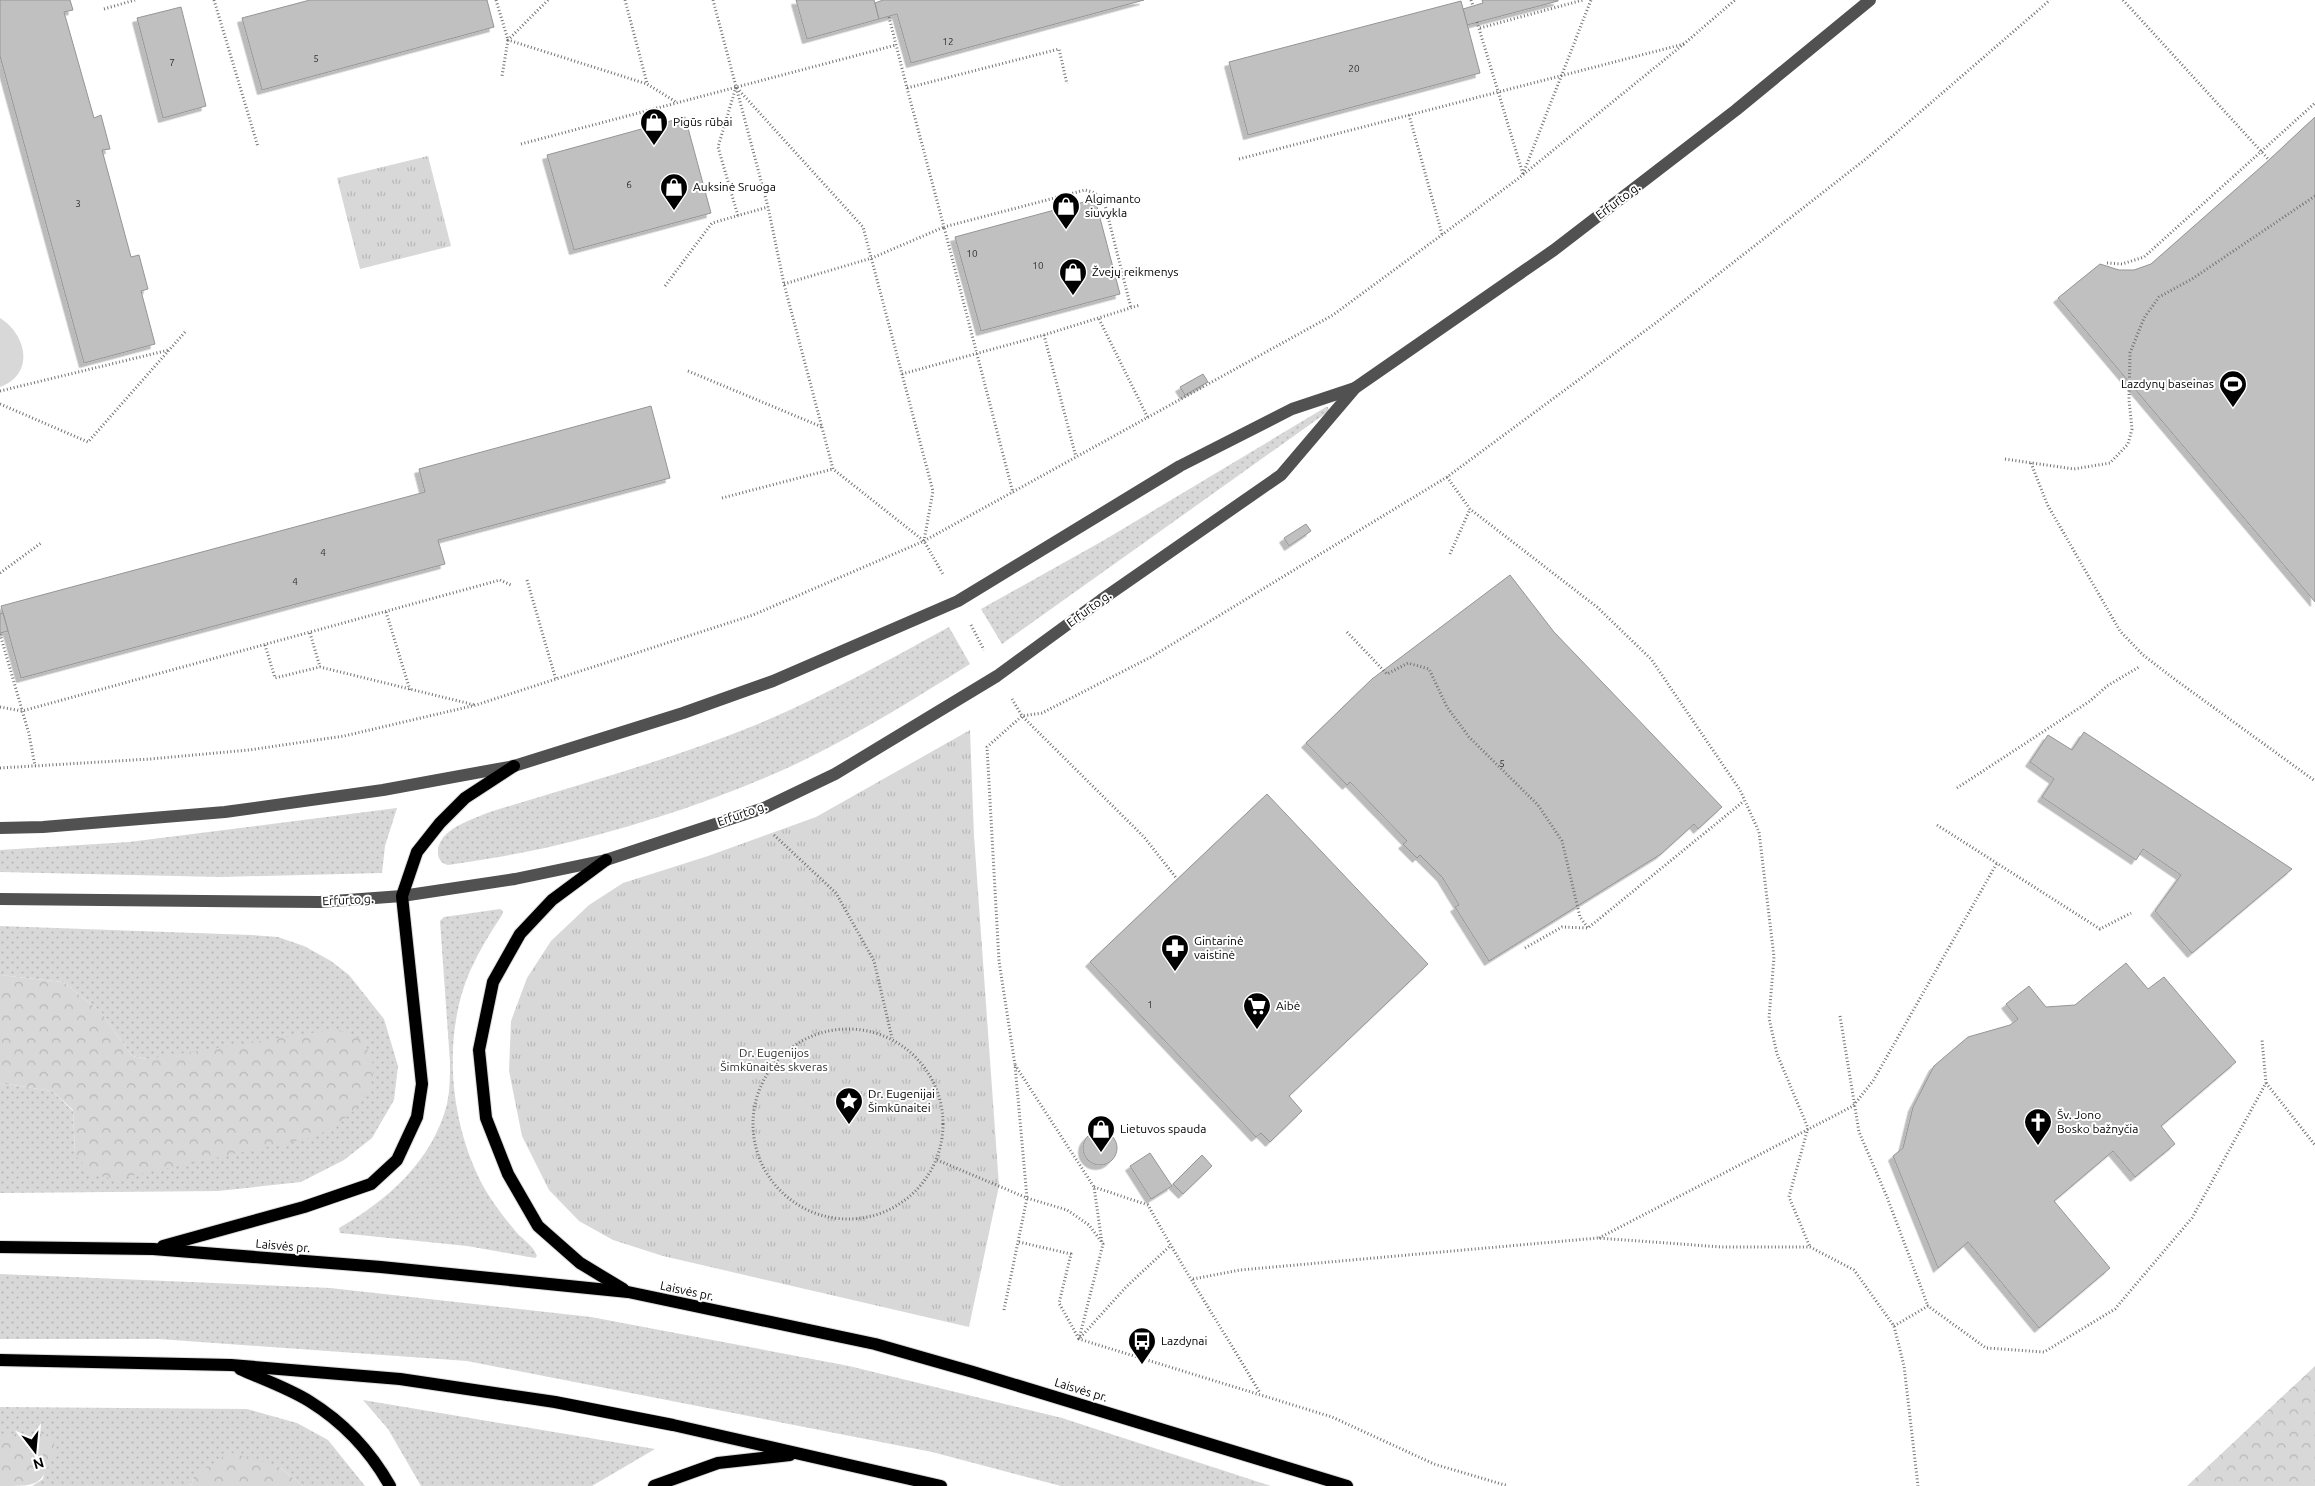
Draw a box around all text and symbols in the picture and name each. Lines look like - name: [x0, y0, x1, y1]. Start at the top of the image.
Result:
- house number: 12: [942, 36, 954, 47]
- house number: 5: [313, 53, 319, 64]
- house number: 7: [169, 57, 175, 68]
- house number: 20: [1348, 63, 1360, 74]
- shop icon: Pigūs rūbai: [639, 107, 669, 146]
- place label: Pigūs rūbai: [673, 115, 732, 128]
- shop icon: Auksinė Sruoga: [659, 172, 689, 211]
- house number: 6: [626, 179, 632, 190]
- place label: Auksinė Sruoga: [693, 180, 776, 193]
- street label: Erfurto g.: [1593, 180, 1642, 221]
- shop icon: Algimanto siuvykla: [1051, 191, 1081, 230]
- place label: Algimanto siuvykla: [1085, 192, 1141, 219]
- house number: 3: [75, 198, 81, 209]
- house number: 10: [966, 248, 978, 259]
- shop icon: Žvejų reikmenys: [1058, 257, 1088, 296]
- house number: 10: [1032, 260, 1044, 271]
- place label: Žvejų reikmenys: [1092, 265, 1179, 278]
- sports icon: Lazdynų baseinas: [2218, 369, 2248, 408]
- place label: Lazdynų baseinas: [2121, 377, 2214, 390]
- house number: 4: [320, 547, 326, 558]
- house number: 4: [292, 576, 298, 587]
- street label: Erfurto g.: [1064, 588, 1113, 629]
- house number: 5: [1499, 758, 1505, 769]
- street label: Erfurto g.: [715, 799, 768, 828]
- street label: Erfurto g.: [322, 892, 374, 907]
- pharmacy icon: Gintarinė vaistinė: [1160, 933, 1190, 972]
- place label: Gintarinė vaistinė: [1194, 934, 1244, 961]
- supermarket icon: Aibė: [1242, 991, 1272, 1030]
- house number: 1: [1147, 999, 1153, 1010]
- place label: Aibė: [1276, 999, 1300, 1012]
- park label: Dr. Eugenijos Šimkūnaitės skveras: [720, 1046, 828, 1073]
- place icon: Dr. Eugenijai Šimkūnaitei: [834, 1086, 864, 1125]
- place label: Dr. Eugenijai Šimkūnaitei: [868, 1087, 935, 1114]
- church icon: Šv. Jono Bosko bažnyčia: [2023, 1107, 2053, 1146]
- place label: Šv. Jono Bosko bažnyčia: [2057, 1108, 2138, 1135]
- shop icon: Lietuvos spauda: [1086, 1114, 1116, 1153]
- place label: Lietuvos spauda: [1120, 1122, 1206, 1135]
- street label: Laisvės pr.: [255, 1237, 311, 1254]
- street label: Laisvės pr.: [659, 1278, 715, 1303]
- bus stop icon: Lazdynai: [1127, 1326, 1157, 1365]
- place label: Lazdynai: [1161, 1334, 1208, 1347]
- street label: Laisvės pr.: [1053, 1375, 1109, 1404]
- north arrow: [10, 1426, 60, 1476]
- text: N: [31, 1454, 46, 1473]

